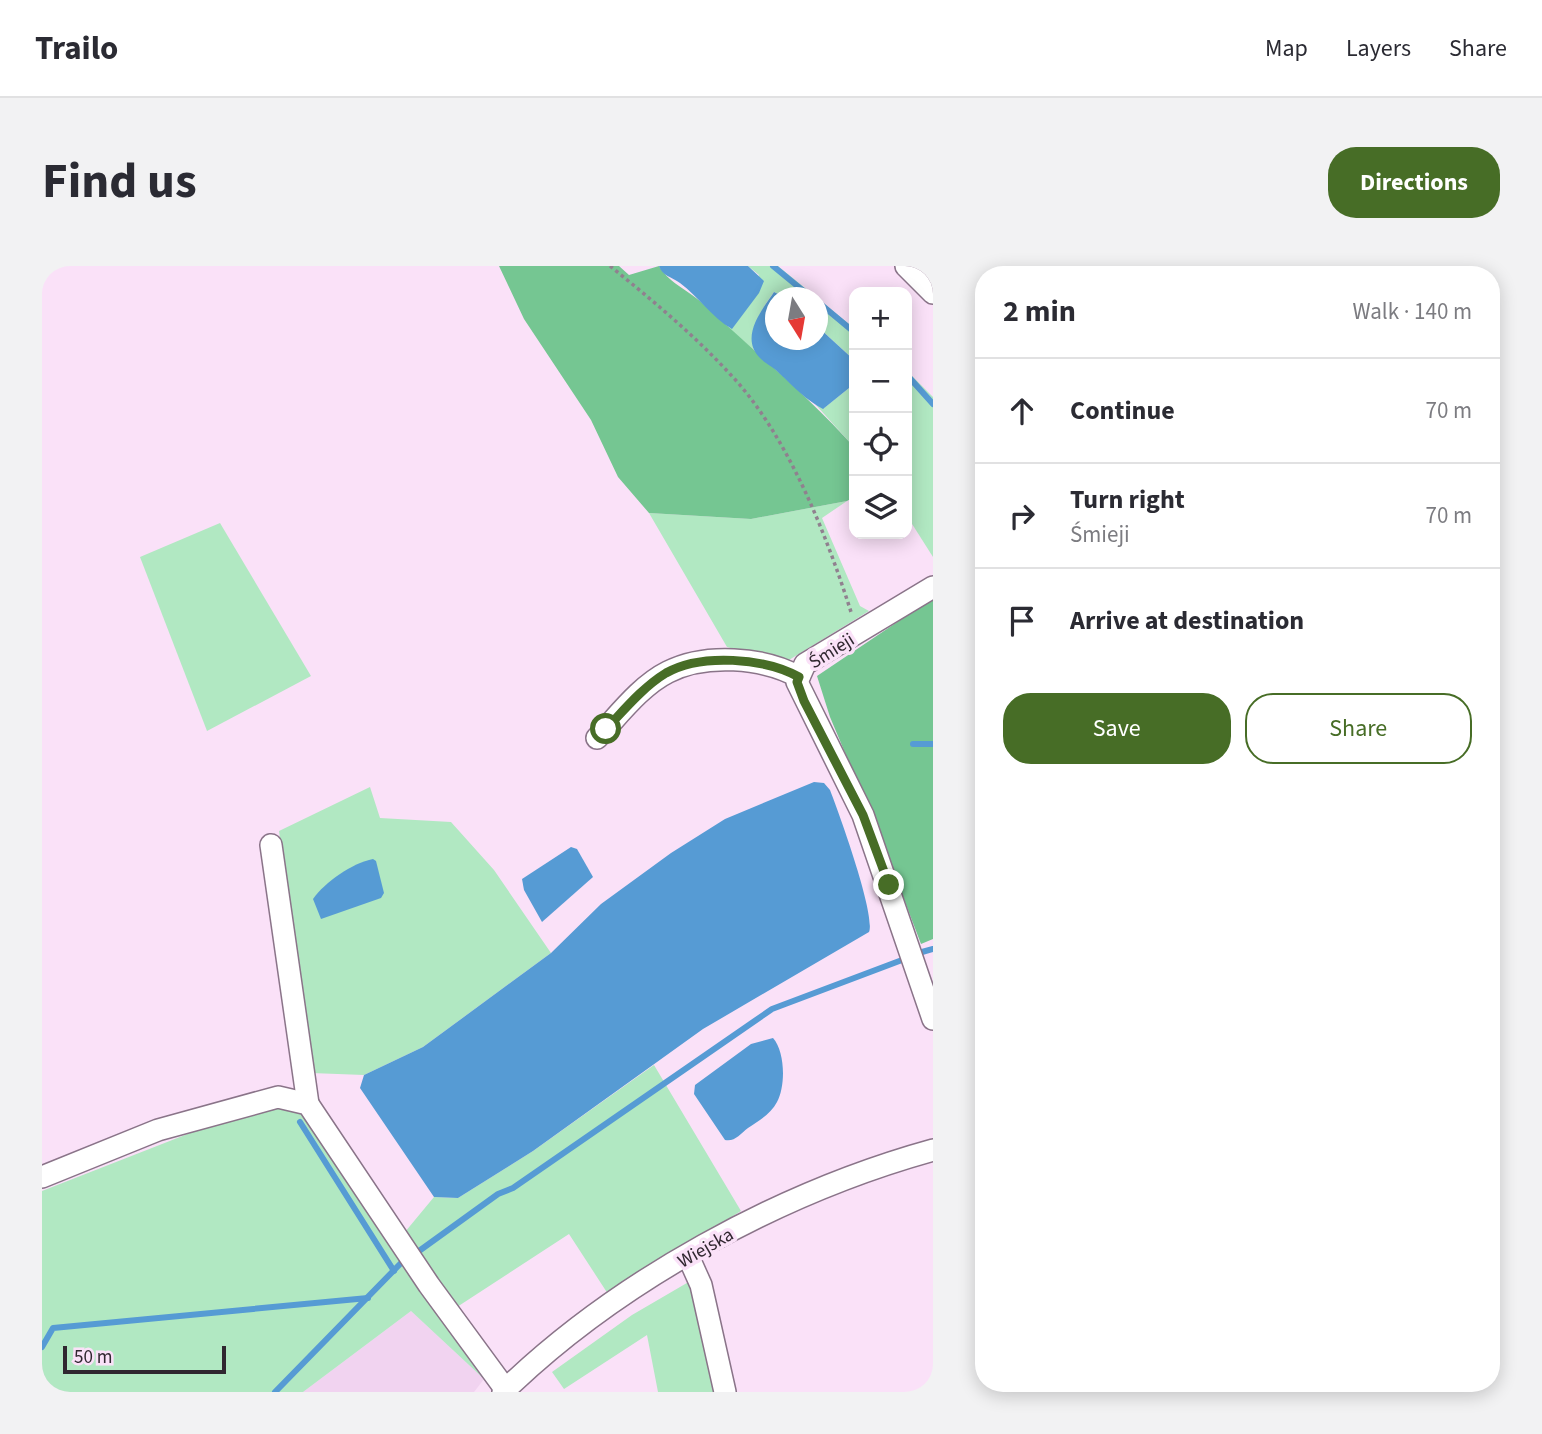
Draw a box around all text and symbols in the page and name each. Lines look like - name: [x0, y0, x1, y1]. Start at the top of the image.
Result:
- text: Trailo: [35, 25, 118, 72]
- text: Map: [1265, 31, 1308, 66]
- text: Layers: [1346, 31, 1411, 66]
- text: Share: [1449, 31, 1507, 66]
- text: Find us: [42, 147, 197, 217]
- button: Directions: [1328, 147, 1500, 218]
- north arrow: [765, 287, 828, 350]
- map controls: [849, 287, 912, 539]
- button: +: [849, 287, 912, 350]
- text: 2 min: [1003, 290, 1076, 333]
- text: Walk · 140 m: [1353, 295, 1472, 328]
- button: −: [849, 350, 912, 413]
- icon: ahead: [1003, 392, 1041, 430]
- text: Continue: [1070, 392, 1175, 429]
- text: 70 m: [1425, 394, 1472, 427]
- button: locate: [849, 413, 912, 476]
- button: layers: [849, 476, 912, 539]
- text: Turn right: [1070, 481, 1185, 518]
- icon: right: [1003, 497, 1041, 535]
- text: 70 m: [1425, 499, 1472, 532]
- text: Śmieji: [1070, 518, 1130, 551]
- icon: arrive: [1003, 602, 1041, 640]
- text: Arrive at destination: [1070, 602, 1304, 639]
- street label: Śmieji: [804, 627, 860, 676]
- button: Save: [1003, 693, 1231, 764]
- button: Share: [1245, 693, 1472, 764]
- route start: [590, 713, 621, 744]
- route end: [873, 869, 904, 900]
- street label: Wiejska: [673, 1221, 739, 1275]
- scale bar: [63, 1343, 226, 1375]
- text: 50 m: [74, 1344, 112, 1371]

